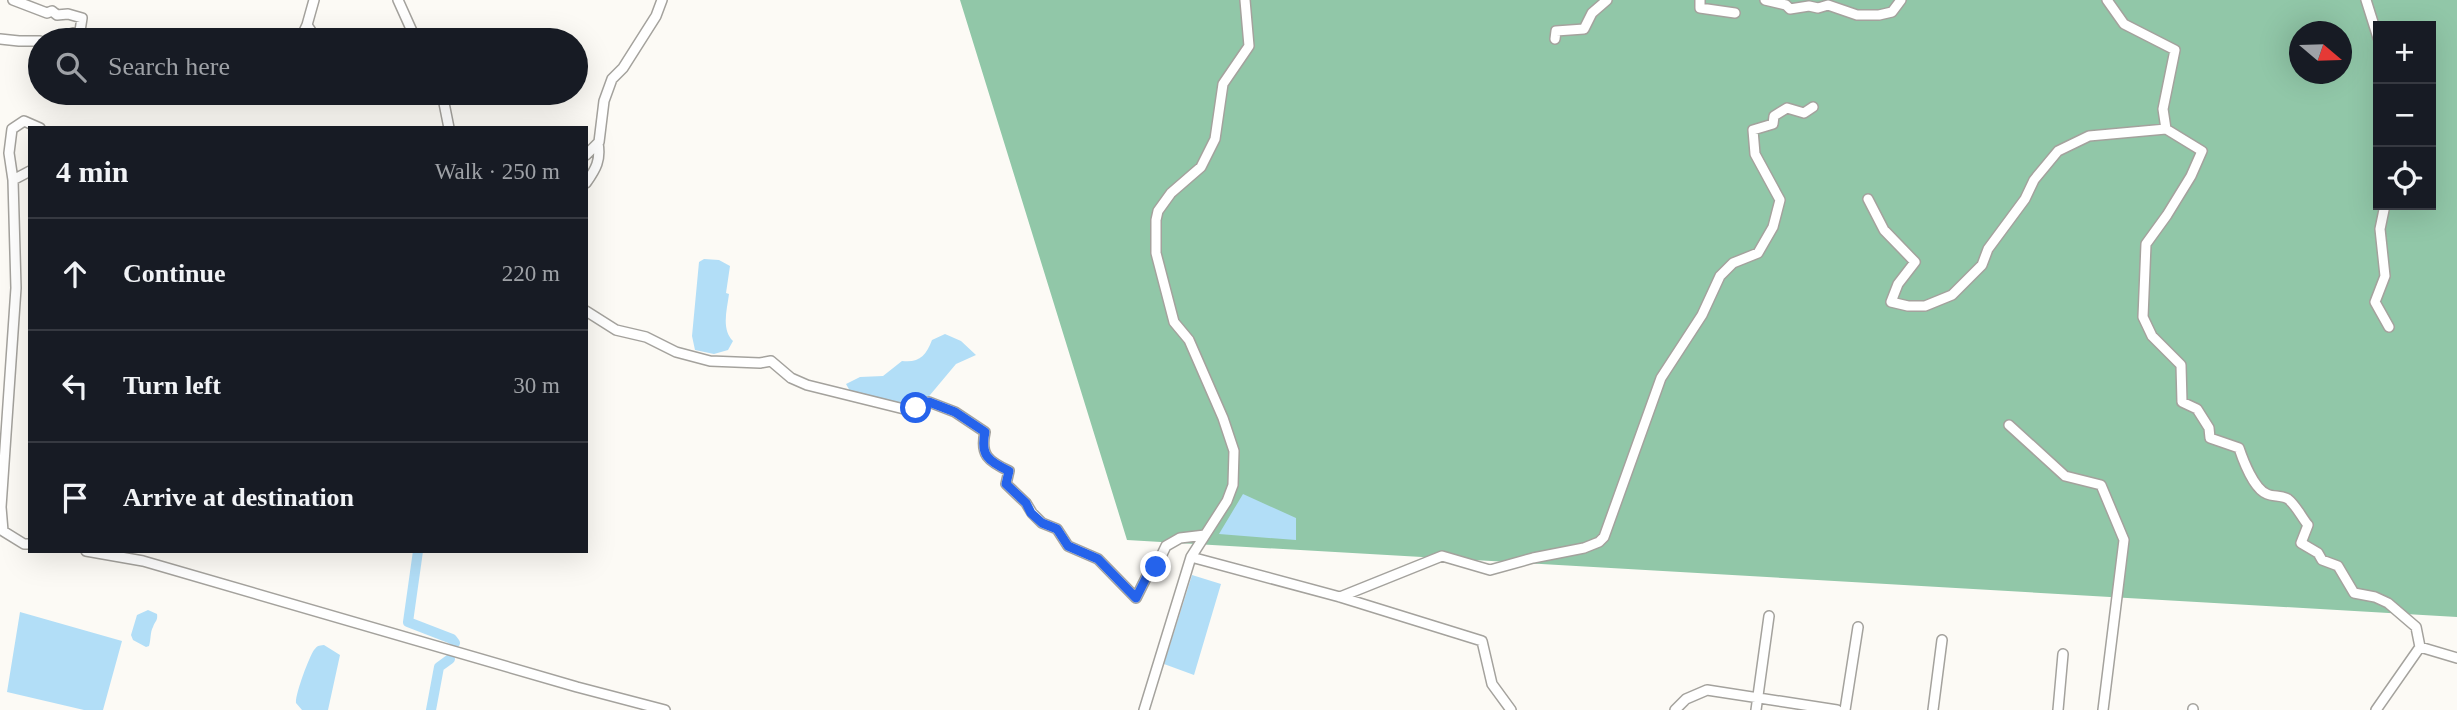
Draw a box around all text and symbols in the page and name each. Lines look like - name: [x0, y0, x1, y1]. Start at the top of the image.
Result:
- north arrow: [2289, 21, 2352, 84]
- map controls: [2373, 21, 2436, 210]
- button: +: [2373, 21, 2436, 84]
- search box: [28, 28, 588, 105]
- icon: search: [52, 48, 90, 86]
- text: Search here: [108, 52, 230, 81]
- button: −: [2373, 84, 2436, 147]
- button: locate: [2373, 147, 2436, 210]
- text: 4 min: [56, 155, 129, 188]
- text: Walk · 250 m: [435, 159, 560, 184]
- icon: ahead: [56, 255, 94, 293]
- text: Continue: [123, 259, 226, 288]
- text: 220 m: [502, 261, 560, 286]
- icon: left: [56, 367, 94, 405]
- text: Turn left: [123, 371, 221, 400]
- text: 30 m: [513, 373, 560, 398]
- route start: [900, 392, 931, 423]
- icon: arrive: [56, 479, 94, 517]
- text: Arrive at destination: [123, 483, 354, 512]
- route end: [1140, 551, 1171, 582]

